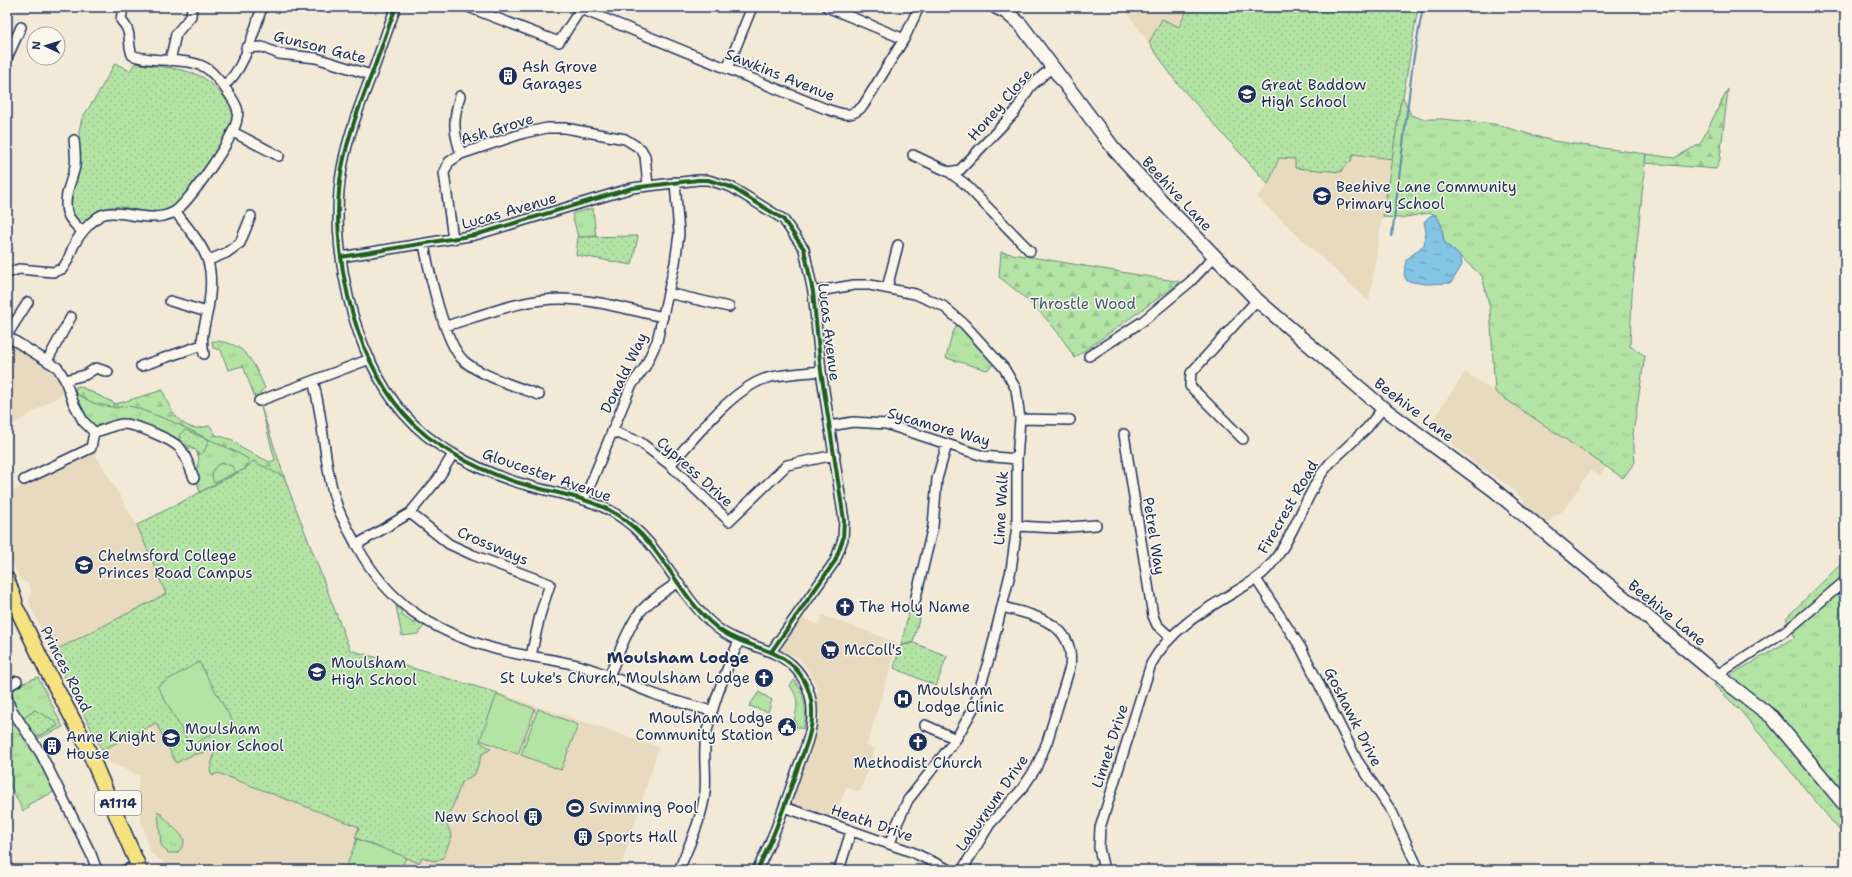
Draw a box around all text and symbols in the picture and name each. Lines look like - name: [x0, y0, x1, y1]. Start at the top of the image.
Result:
- north arrow: [26, 26, 66, 66]
- street label: Gunson Gate: [272, 26, 368, 68]
- text: N: [29, 40, 44, 50]
- street label: Sawkins Avenue: [722, 44, 838, 106]
- place label: Ash Grove Garages: [522, 57, 597, 94]
- building icon: Ash Grove Garages: [497, 65, 519, 87]
- street label: Honey Close: [963, 65, 1037, 145]
- place label: Great Baddow High School: [1261, 75, 1366, 112]
- school or university icon: Great Baddow High School: [1236, 83, 1258, 105]
- street label: Ash Grove: [458, 108, 536, 150]
- street label: Beehive Lane: [1137, 152, 1217, 236]
- place label: Beehive Lane Community Primary School: [1336, 177, 1517, 214]
- school or university icon: Beehive Lane Community Primary School: [1311, 185, 1333, 207]
- street label: Lucas Avenue: [459, 188, 559, 234]
- street label: Lucas Avenue: [813, 282, 845, 382]
- park label: Throstle Wood: [1030, 294, 1136, 314]
- street label: Donald Way: [596, 329, 652, 417]
- street label: Beehive Lane: [1370, 373, 1458, 447]
- street label: Sycamore Way: [885, 403, 993, 451]
- street label: Cypress Drive: [652, 432, 738, 512]
- street label: Gloucester Avenue: [480, 444, 614, 506]
- street label: Firecrest Road: [1253, 456, 1323, 557]
- street label: Lime Walk: [989, 470, 1013, 546]
- street label: Petrel Way: [1138, 496, 1170, 576]
- street label: Crossways: [454, 522, 532, 570]
- place label: Chelmsford College Princes Road Campus: [98, 546, 253, 583]
- school or university icon: Chelmsford College Princes Road Campus: [73, 554, 95, 576]
- street label: Beehive Lane: [1624, 575, 1710, 651]
- church icon: The Holy Name: [834, 596, 856, 618]
- place label: The Holy Name: [859, 597, 970, 617]
- street label: Princes Road: [36, 623, 96, 716]
- supermarket icon: McColl's: [819, 639, 841, 661]
- place label: McColl's: [844, 640, 902, 660]
- district label: Moulsham Lodge: [607, 647, 750, 668]
- place label: Moulsham High School: [331, 653, 417, 690]
- school or university icon: Moulsham High School: [306, 661, 328, 683]
- street label: Goshawk Drive: [1319, 664, 1387, 770]
- church icon: St Luke's Church, Moulsham Lodge: [753, 667, 775, 689]
- place label: St Luke's Church, Moulsham Lodge: [500, 668, 750, 688]
- place label: Moulsham Lodge Clinic: [917, 680, 1004, 717]
- hospital icon: Moulsham Lodge Clinic: [892, 688, 914, 710]
- street label: Linnet Drive: [1087, 702, 1133, 790]
- place label: Moulsham Lodge Community Station: [636, 708, 773, 745]
- public building icon: Moulsham Lodge Community Station: [776, 716, 798, 738]
- place label: Moulsham Junior School: [185, 719, 284, 756]
- place label: Anne Knight House: [66, 727, 156, 764]
- school or university icon: Moulsham Junior School: [160, 727, 182, 749]
- church icon: Methodist Church: [907, 731, 929, 753]
- building icon: Anne Knight House: [41, 735, 63, 757]
- street label: Laburnum Drive: [951, 751, 1033, 855]
- place label: Methodist Church: [854, 753, 982, 773]
- road number: A1114: [95, 791, 141, 815]
- sports icon: Swimming Pool: [564, 797, 586, 819]
- place label: Swimming Pool: [589, 798, 698, 818]
- street label: Heath Drive: [828, 800, 916, 846]
- building icon: New School: [522, 806, 544, 828]
- place label: New School: [434, 807, 519, 827]
- building icon: Sports Hall: [572, 826, 594, 848]
- place label: Sports Hall: [597, 827, 678, 847]

